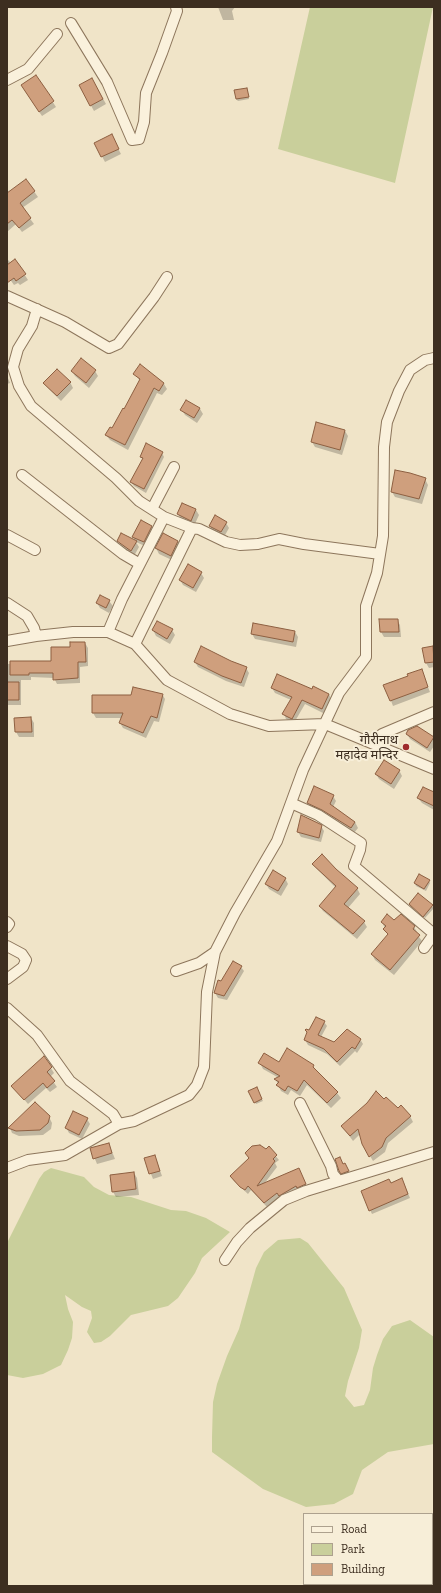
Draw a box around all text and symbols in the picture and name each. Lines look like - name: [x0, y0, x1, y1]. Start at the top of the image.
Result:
- place label: गौरीनाथ महादेव मन्दिर: [335, 732, 398, 763]
- marker: गौरीनाथ महादेव मन्दिर: [401, 742, 411, 752]
- legend: [303, 1513, 433, 1585]
- text: Road: [341, 1522, 367, 1536]
- text: Park: [341, 1542, 365, 1556]
- text: Building: [341, 1562, 385, 1576]

